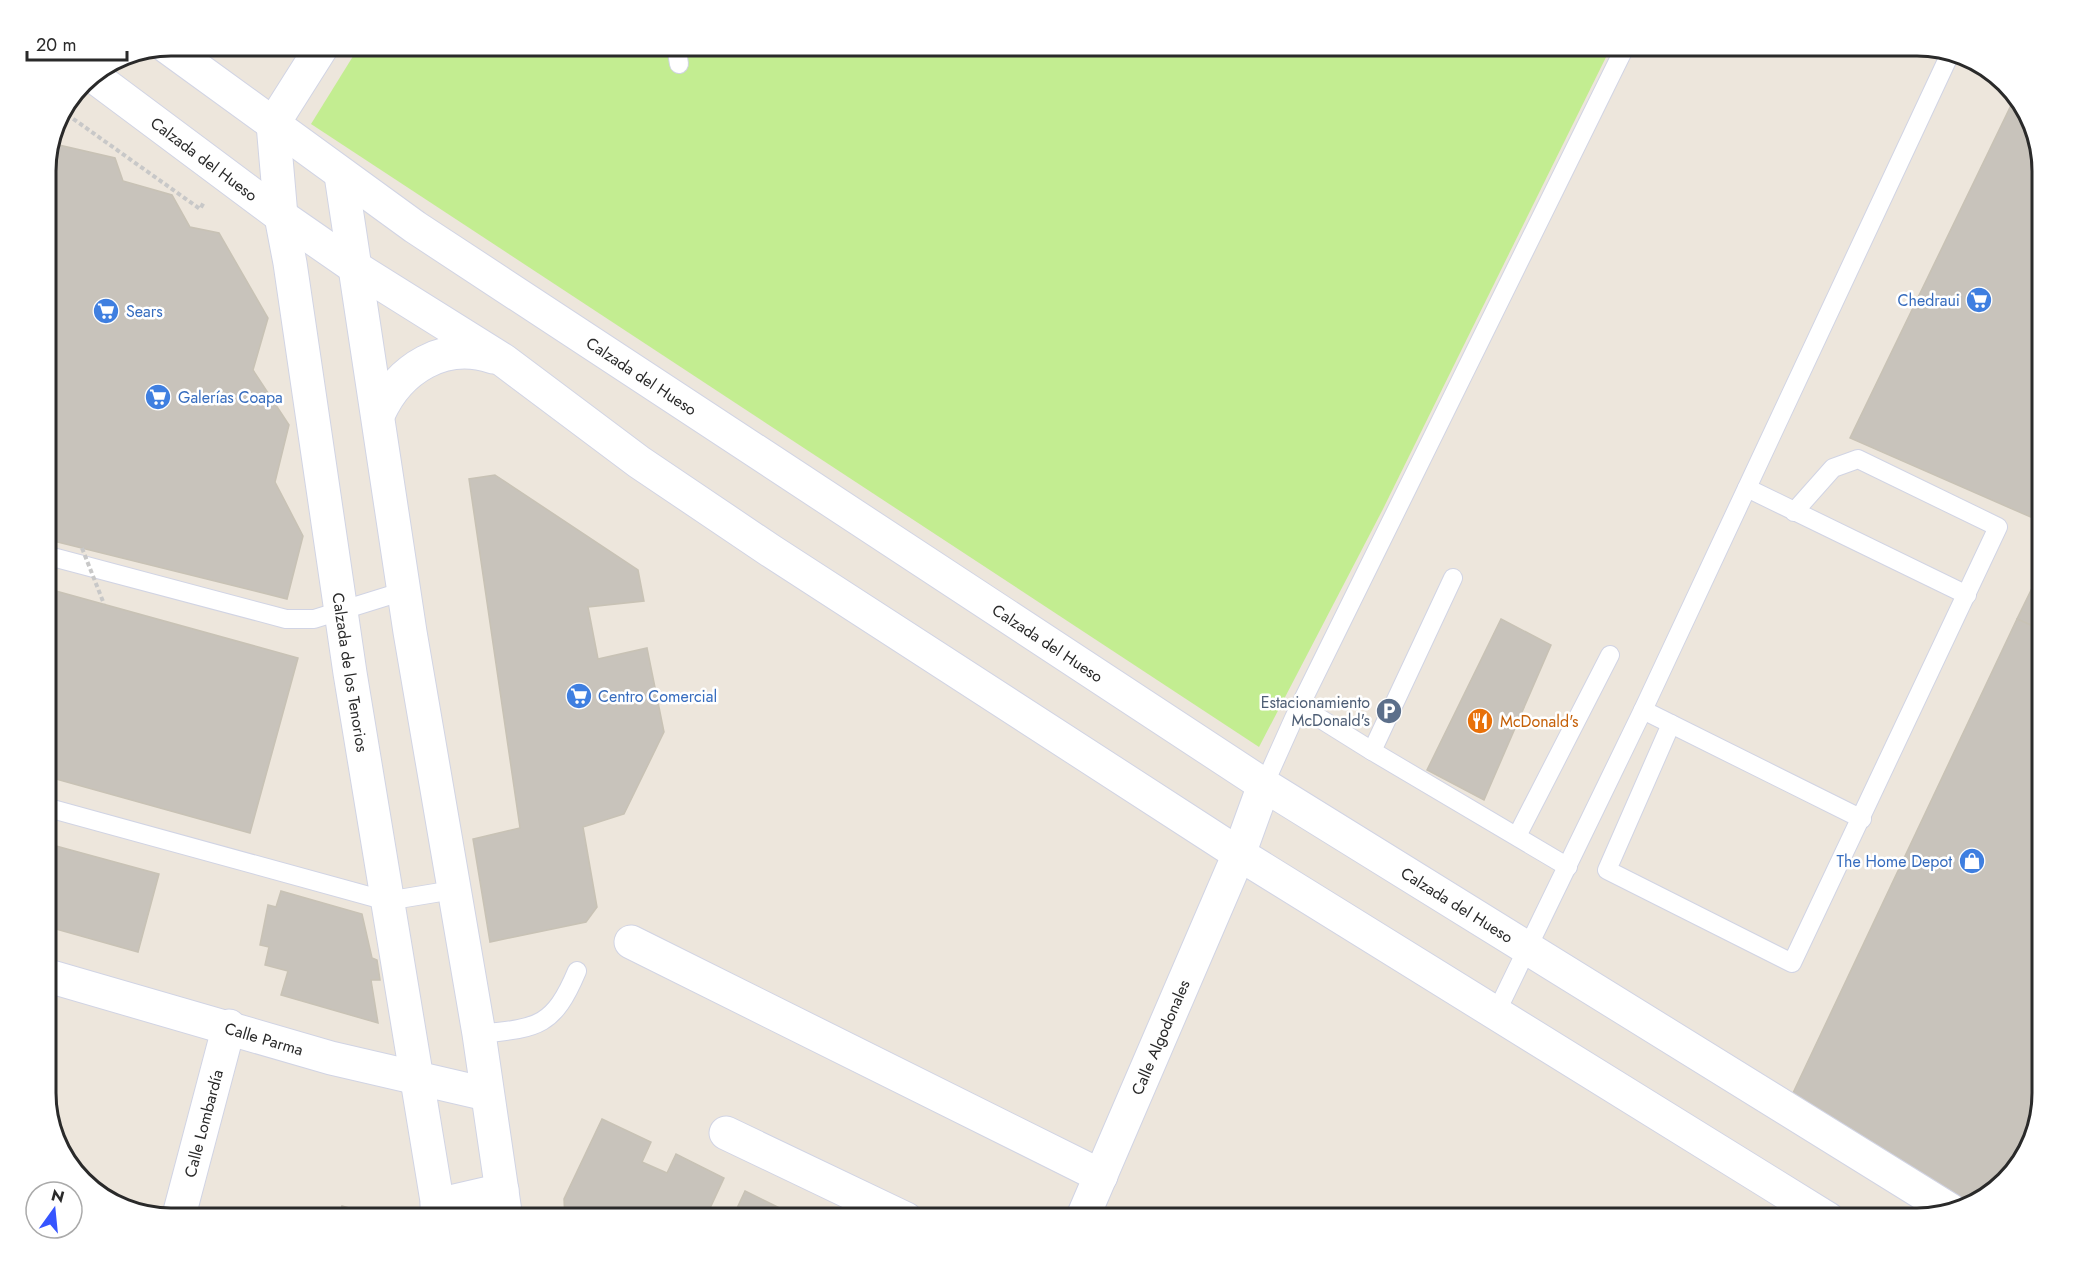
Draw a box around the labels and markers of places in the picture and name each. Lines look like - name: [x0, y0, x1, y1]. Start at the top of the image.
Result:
- supermarket icon: Chedraui: [1964, 285, 1994, 315]
- place label: Chedraui: [1898, 289, 1960, 312]
- supermarket icon: Sears: [91, 296, 121, 326]
- place label: Sears: [126, 300, 163, 323]
- supermarket icon: Galerías Coapa: [143, 382, 173, 412]
- place label: Galerías Coapa: [178, 386, 283, 409]
- supermarket icon: Centro Comercial: [564, 681, 594, 711]
- place label: Centro Comercial: [598, 685, 717, 708]
- place label: Estacionamiento McDonald's: [1261, 691, 1370, 732]
- parking icon: Estacionamiento McDonald's: [1374, 696, 1404, 726]
- restaurant icon: McDonald's: [1465, 706, 1495, 736]
- place label: McDonald's: [1500, 710, 1579, 733]
- shop icon: The Home Depot: [1957, 846, 1987, 876]
- place label: The Home Depot: [1837, 850, 1952, 873]

